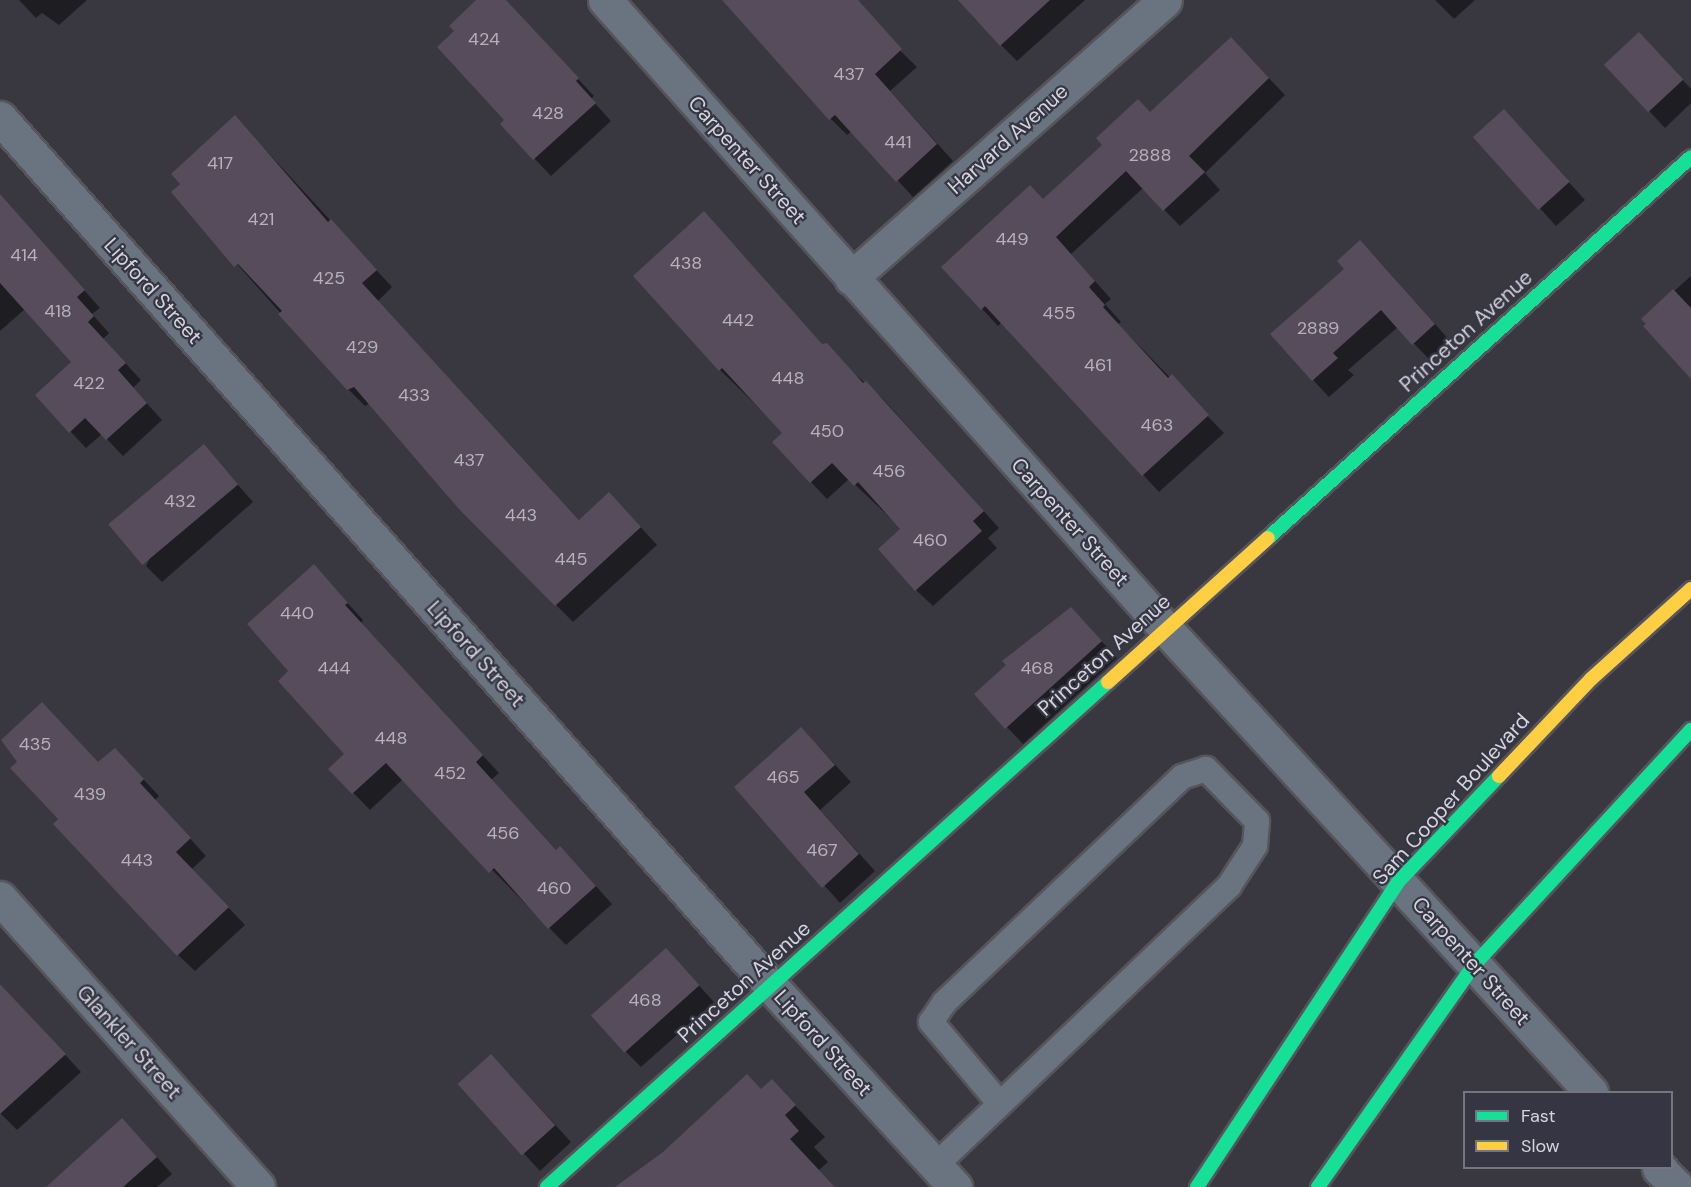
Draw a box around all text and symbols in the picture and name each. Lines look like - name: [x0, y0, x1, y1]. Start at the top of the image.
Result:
- house number: 424: [468, 28, 500, 50]
- house number: 437: [834, 63, 864, 85]
- street label: Harvard Avenue: [943, 78, 1073, 200]
- street label: Carpenter Street: [683, 91, 811, 229]
- house number: 428: [532, 102, 564, 124]
- house number: 441: [884, 131, 912, 153]
- house number: 2888: [1129, 144, 1171, 166]
- house number: 417: [207, 152, 233, 174]
- house number: 421: [248, 208, 274, 230]
- house number: 449: [995, 228, 1029, 250]
- street label: Lipford Street: [99, 233, 207, 349]
- house number: 414: [10, 244, 38, 266]
- house number: 438: [670, 252, 702, 274]
- street label: Princeton Avenue: [1394, 265, 1538, 397]
- house number: 425: [313, 267, 345, 289]
- house number: 418: [44, 300, 72, 322]
- house number: 455: [1043, 302, 1075, 324]
- house number: 442: [722, 309, 754, 331]
- house number: 2889: [1297, 317, 1339, 339]
- house number: 429: [346, 336, 378, 358]
- house number: 461: [1084, 354, 1112, 376]
- house number: 448: [772, 367, 804, 389]
- house number: 422: [73, 372, 105, 394]
- house number: 433: [398, 384, 430, 406]
- house number: 463: [1141, 414, 1173, 436]
- house number: 450: [810, 420, 844, 442]
- house number: 437: [454, 449, 484, 471]
- street label: Carpenter Street: [1006, 453, 1134, 591]
- house number: 456: [872, 460, 906, 482]
- house number: 432: [164, 490, 196, 512]
- house number: 443: [505, 504, 537, 526]
- house number: 460: [913, 529, 947, 551]
- house number: 445: [555, 548, 587, 570]
- street label: Princeton Avenue: [1032, 589, 1176, 721]
- street label: Lipford Street: [422, 596, 530, 712]
- house number: 440: [280, 602, 314, 624]
- house number: 444: [318, 657, 350, 679]
- house number: 468: [1020, 657, 1054, 679]
- street label: Sam Cooper Boulevard: [1367, 708, 1535, 890]
- house number: 448: [375, 727, 407, 749]
- house number: 435: [19, 733, 51, 755]
- house number: 452: [434, 762, 466, 784]
- house number: 465: [767, 766, 799, 788]
- house number: 439: [74, 783, 106, 805]
- house number: 456: [486, 822, 520, 844]
- house number: 467: [806, 839, 838, 861]
- house number: 443: [121, 849, 153, 871]
- house number: 460: [537, 877, 571, 899]
- street label: Carpenter Street: [1407, 892, 1535, 1030]
- street label: Princeton Avenue: [672, 916, 816, 1048]
- street label: Glankler Street: [71, 980, 187, 1104]
- street label: Lipford Street: [769, 985, 877, 1101]
- house number: 468: [628, 989, 662, 1011]
- legend: [1463, 1091, 1673, 1169]
- text: Fast: [1521, 1104, 1556, 1128]
- text: Slow: [1521, 1134, 1560, 1158]

